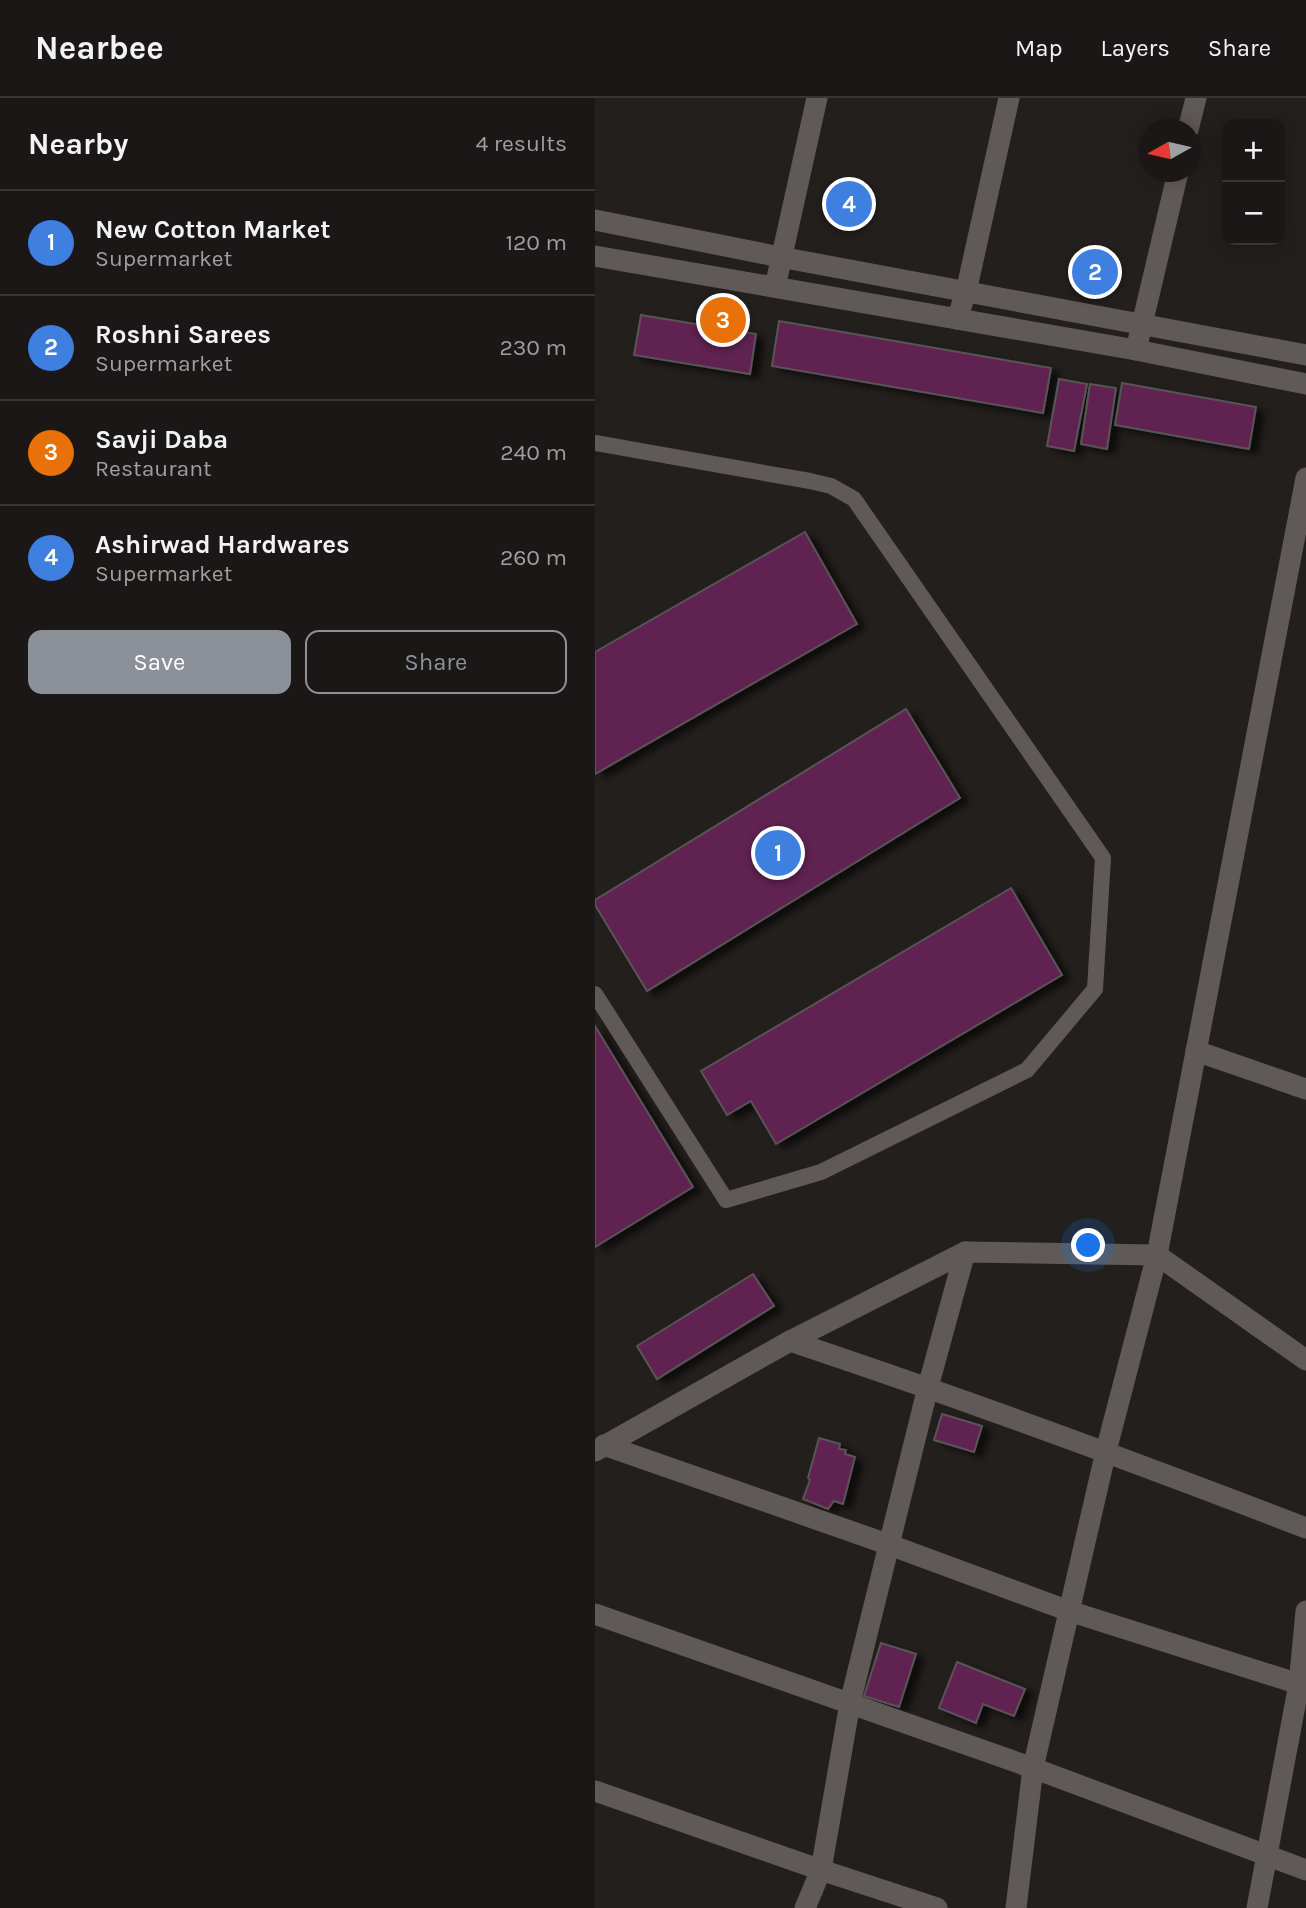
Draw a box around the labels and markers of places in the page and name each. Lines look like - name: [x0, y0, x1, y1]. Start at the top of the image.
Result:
- pin: 4: [826, 178, 872, 230]
- pin: 2: [1072, 246, 1118, 298]
- pin: 3: [700, 294, 746, 346]
- pin: 1: [755, 827, 801, 879]

